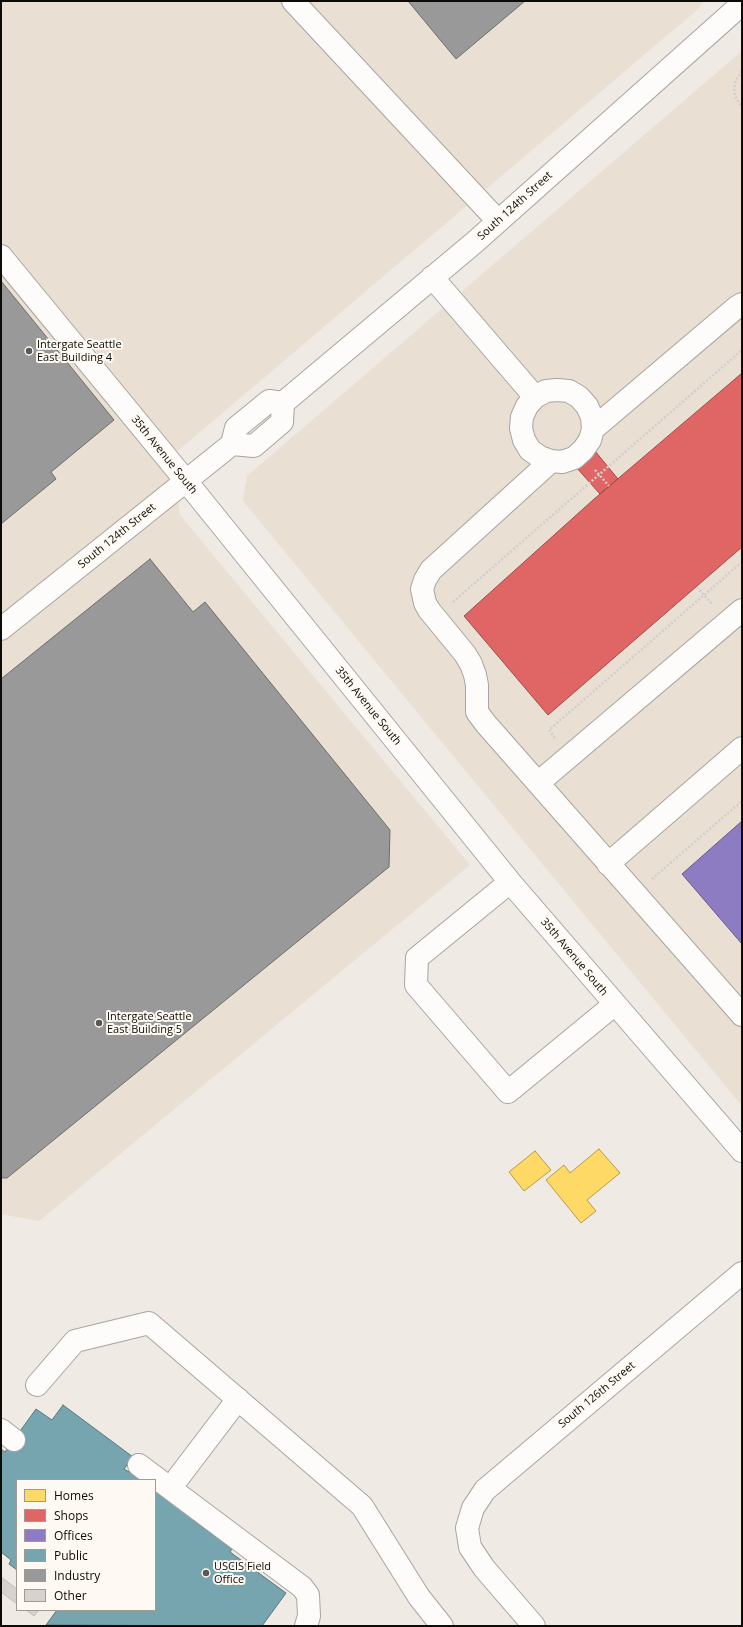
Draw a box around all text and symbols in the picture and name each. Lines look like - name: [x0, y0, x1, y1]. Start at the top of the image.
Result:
- street label: South 124th Street: [475, 169, 555, 243]
- place label: Intergate Seattle East Building 4: [37, 338, 122, 364]
- marker: Intergate Seattle East Building 4: [24, 346, 34, 356]
- street label: 35th Avenue South: [128, 413, 200, 497]
- street label: South 124th Street: [76, 501, 158, 571]
- street label: 35th Avenue South: [332, 664, 404, 748]
- street label: 35th Avenue South: [538, 915, 610, 999]
- place label: Intergate Seattle East Building 5: [107, 1010, 192, 1036]
- marker: Intergate Seattle East Building 5: [94, 1018, 104, 1028]
- street label: South 126th Street: [556, 1359, 638, 1431]
- legend: [16, 1479, 156, 1611]
- text: Homes: [54, 1487, 94, 1504]
- text: Shops: [54, 1507, 88, 1524]
- text: Offices: [54, 1527, 93, 1544]
- text: Public: [54, 1547, 88, 1564]
- place label: USCIS Field Office: [214, 1560, 271, 1586]
- text: Industry: [54, 1567, 100, 1584]
- marker: USCIS Field Office: [201, 1568, 211, 1578]
- text: Other: [54, 1587, 87, 1604]

